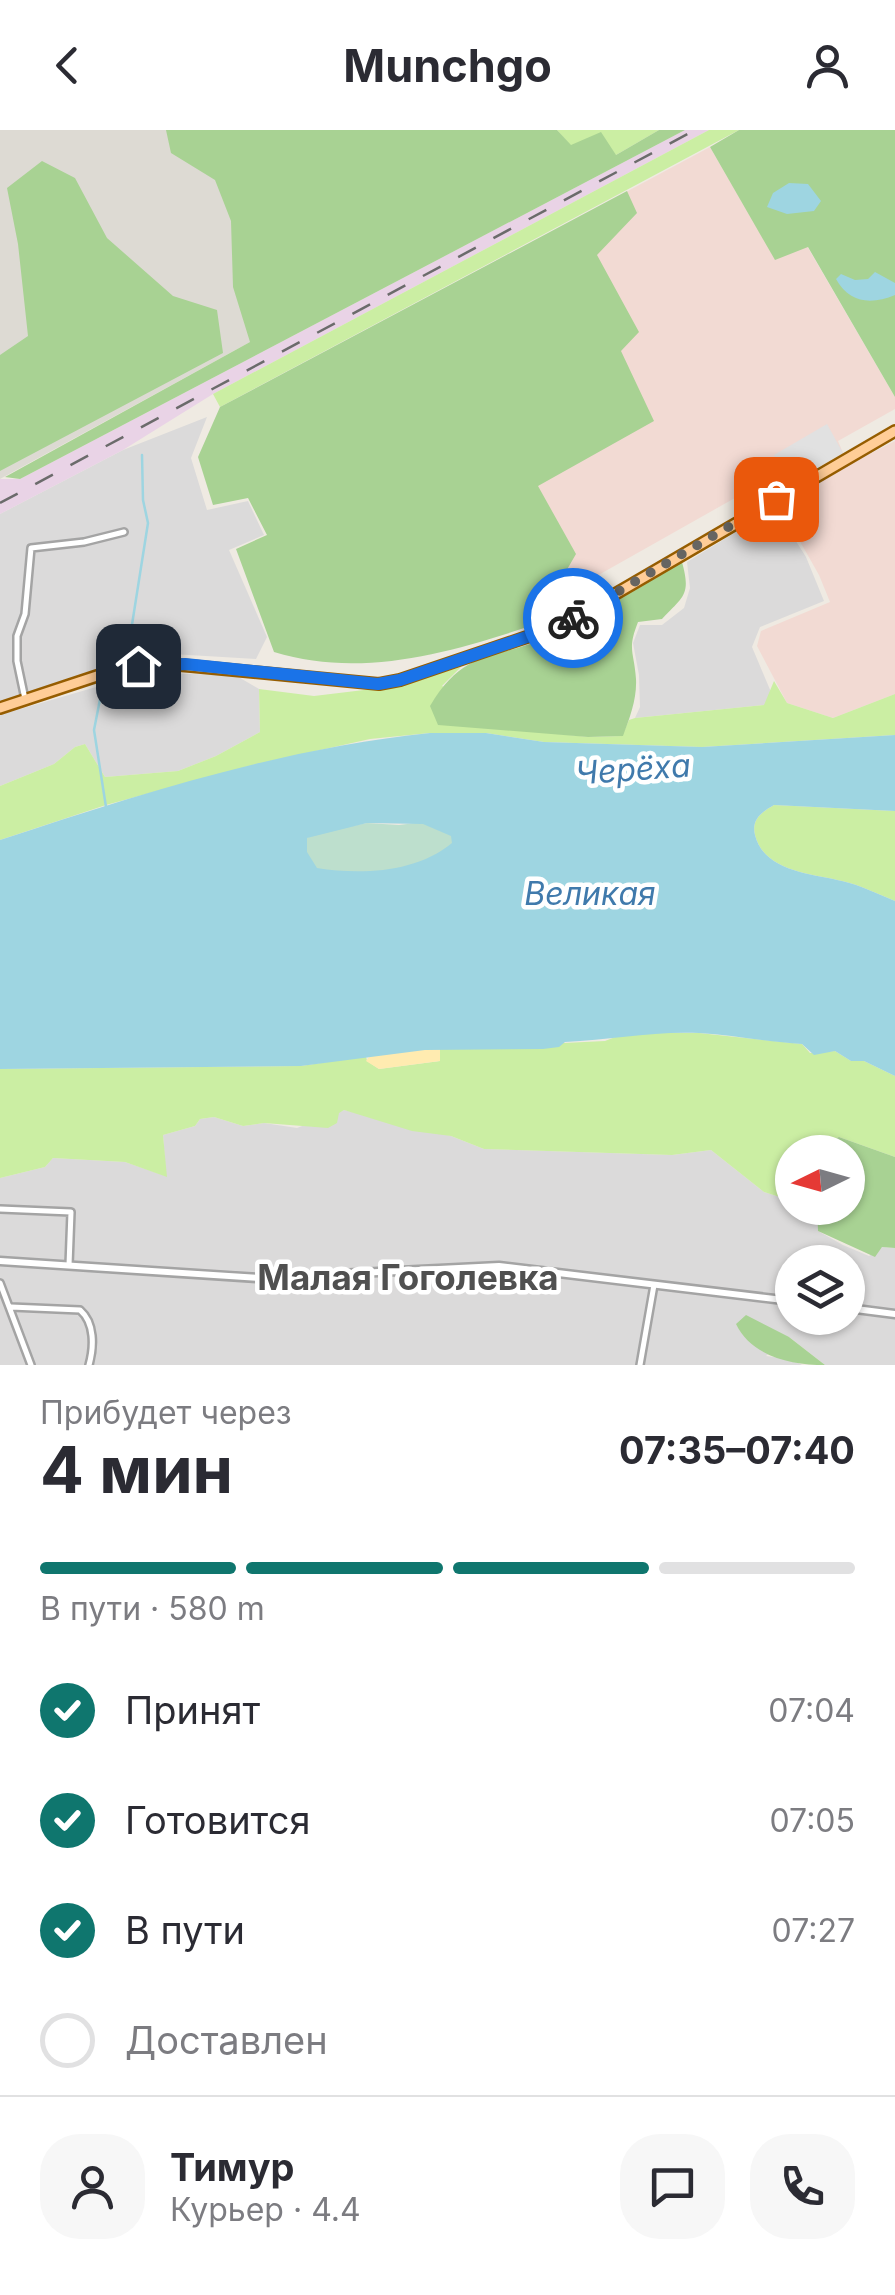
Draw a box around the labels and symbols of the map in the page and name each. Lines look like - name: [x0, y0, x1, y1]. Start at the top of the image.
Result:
- pin: [734, 457, 819, 542]
- courier: [523, 568, 623, 668]
- pin: [96, 624, 181, 709]
- water label: Черёха: [574, 746, 692, 792]
- water label: Великая: [524, 874, 656, 913]
- north arrow: [775, 1135, 865, 1225]
- district label: Малая Гоголевка: [257, 1256, 559, 1298]

